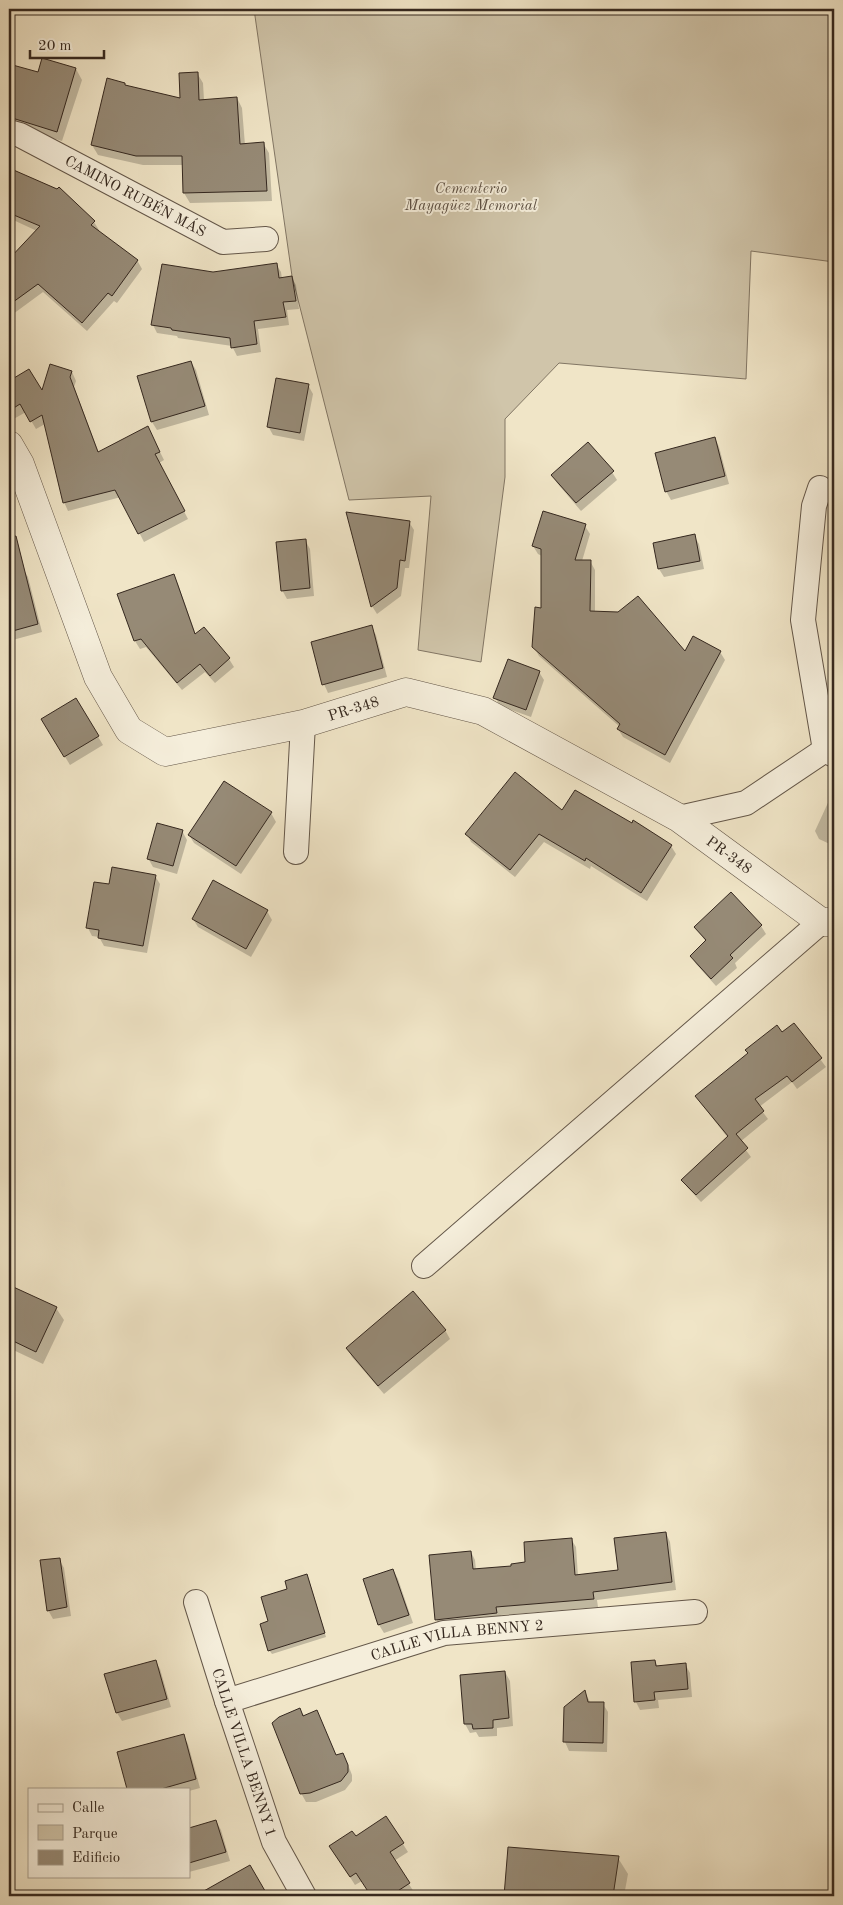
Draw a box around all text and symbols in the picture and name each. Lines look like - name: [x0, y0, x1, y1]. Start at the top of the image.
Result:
- scale bar: [30, 28, 104, 60]
- text: 20 m: [38, 39, 72, 54]
- street label: CAMINO RUBÉN MÁS: [62, 154, 208, 241]
- park label: Cementerio Mayagüez Memorial: [404, 182, 538, 214]
- street label: PR-348: [327, 695, 381, 725]
- street label: PR-348: [703, 834, 754, 878]
- street label: CALLE VILLA BENNY 2: [369, 1619, 544, 1664]
- street label: CALLE VILLA BENNY 1: [208, 1667, 278, 1839]
- legend: [28, 1788, 190, 1878]
- text: Calle: [72, 1801, 105, 1816]
- text: Parque: [72, 1827, 118, 1842]
- text: Edificio: [72, 1851, 120, 1866]

